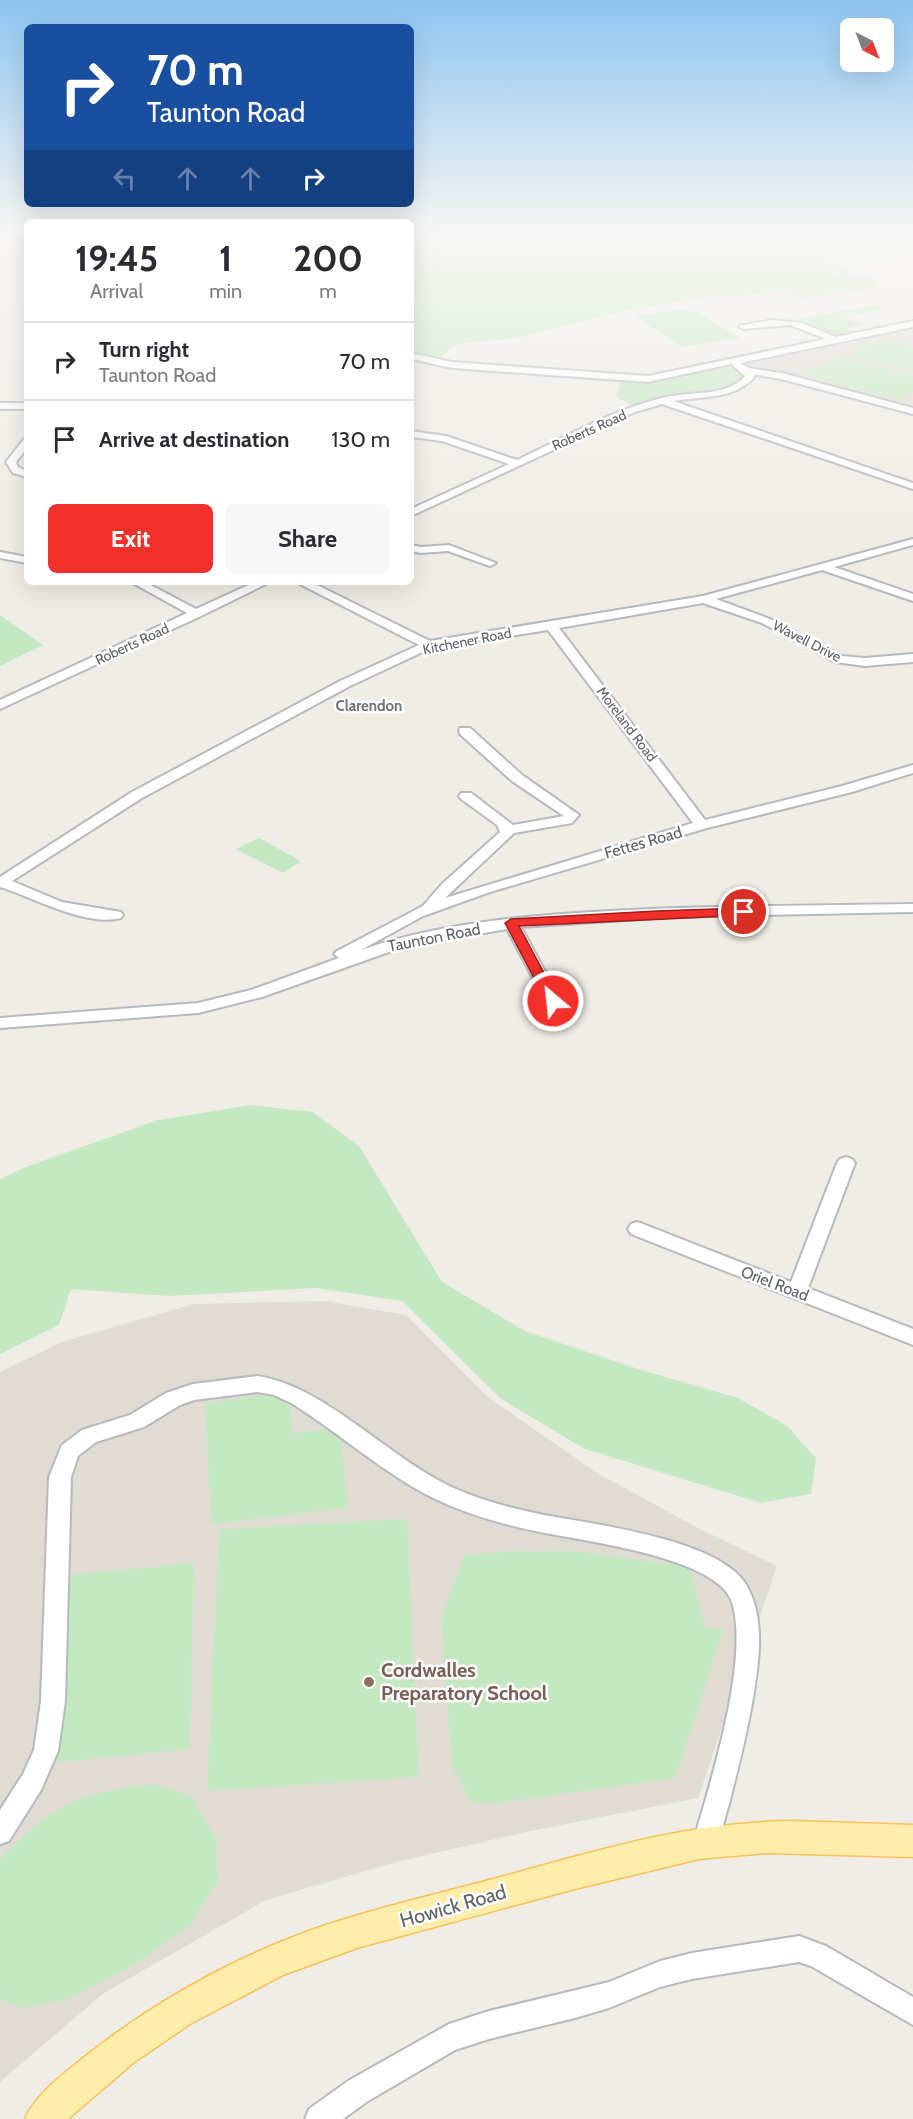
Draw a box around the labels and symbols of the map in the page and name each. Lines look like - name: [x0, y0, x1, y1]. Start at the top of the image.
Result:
- north arrow: [840, 18, 894, 72]
- street label: Roberts Road: [549, 406, 629, 454]
- street label: Wavell Drive: [770, 616, 844, 666]
- street label: Roberts Road: [92, 619, 172, 669]
- street label: Kitchener Road: [421, 624, 513, 658]
- street label: Moreland Road: [593, 683, 661, 765]
- district label: Clarendon: [336, 697, 402, 715]
- street label: Fettes Road: [602, 822, 684, 863]
- pin: [718, 886, 769, 937]
- street label: Taunton Road: [386, 919, 482, 956]
- position arrow: [521, 969, 585, 1033]
- street label: Oriel Road: [738, 1262, 811, 1305]
- place label: Cordwalles Preparatory School: [381, 1658, 547, 1705]
- marker: Cordwalles Preparatory School: [362, 1675, 376, 1689]
- street label: Howick Road: [397, 1879, 509, 1933]

